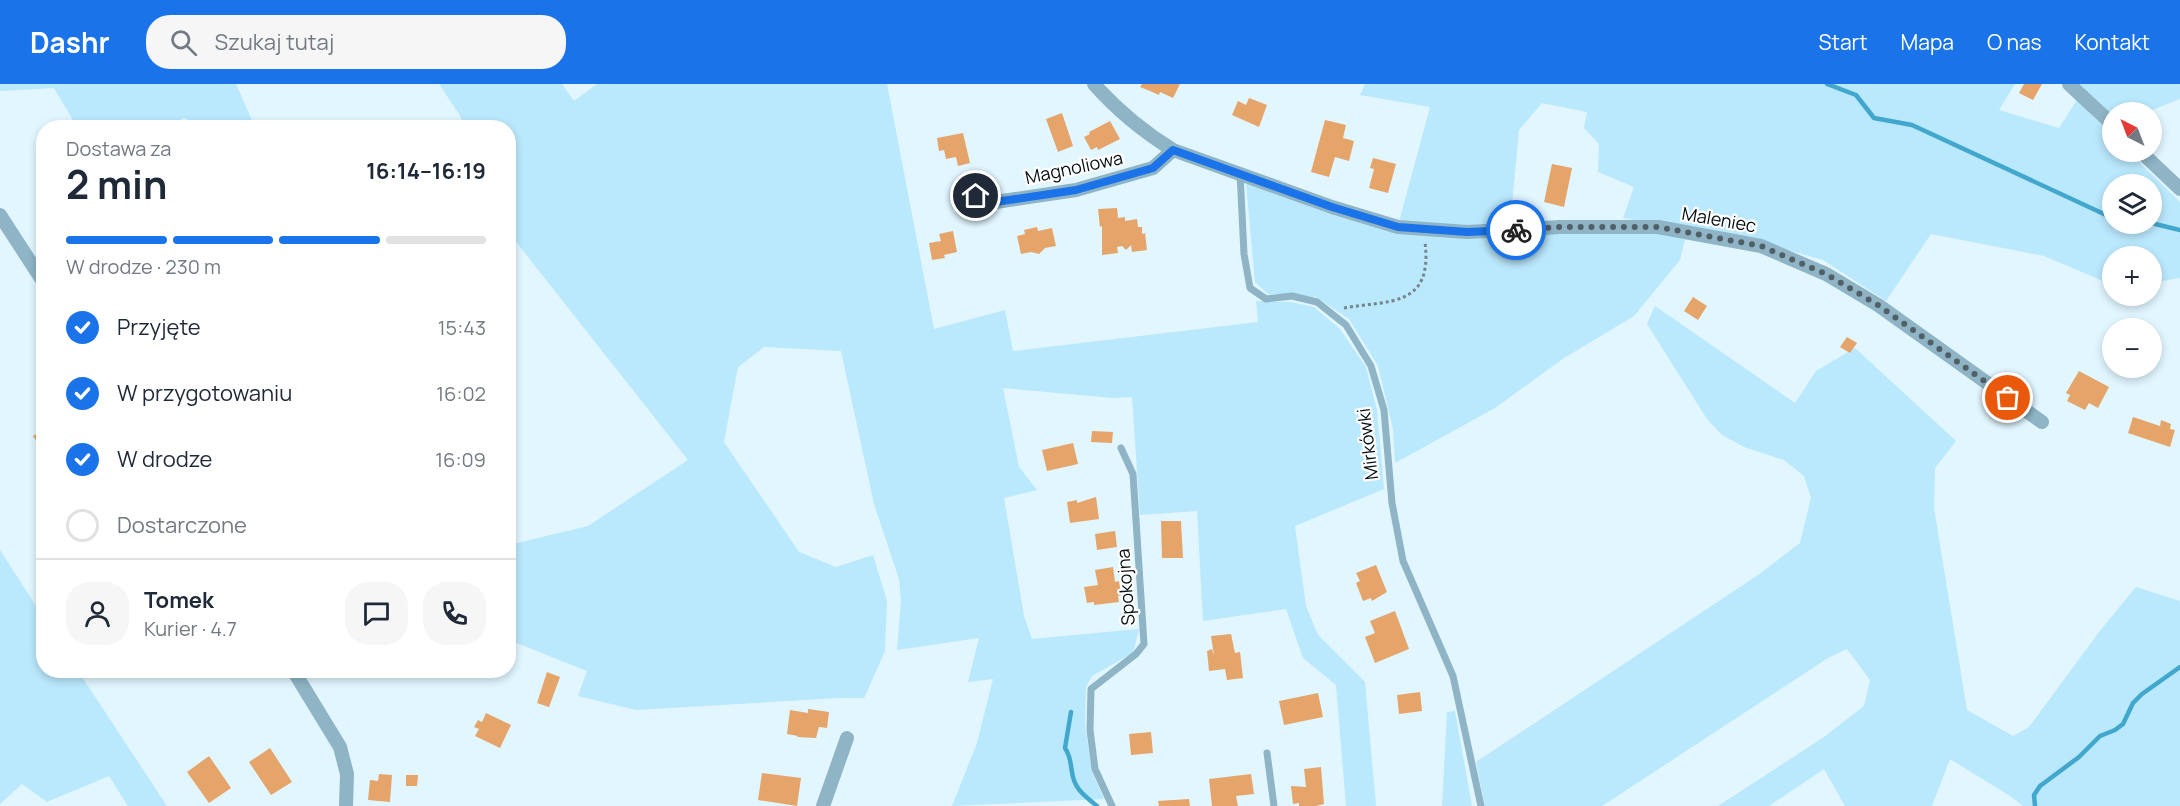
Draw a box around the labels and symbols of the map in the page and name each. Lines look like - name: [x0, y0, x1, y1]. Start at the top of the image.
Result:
- north arrow: [2102, 102, 2162, 162]
- street label: Magnoliowa: [1023, 145, 1125, 189]
- pin: [950, 170, 1001, 221]
- courier: [1486, 200, 1546, 260]
- street label: Maleniec: [1680, 201, 1758, 237]
- pin: [1982, 372, 2033, 423]
- street label: Mirkówki: [1351, 407, 1383, 481]
- street label: Spokojna: [1110, 548, 1140, 626]

